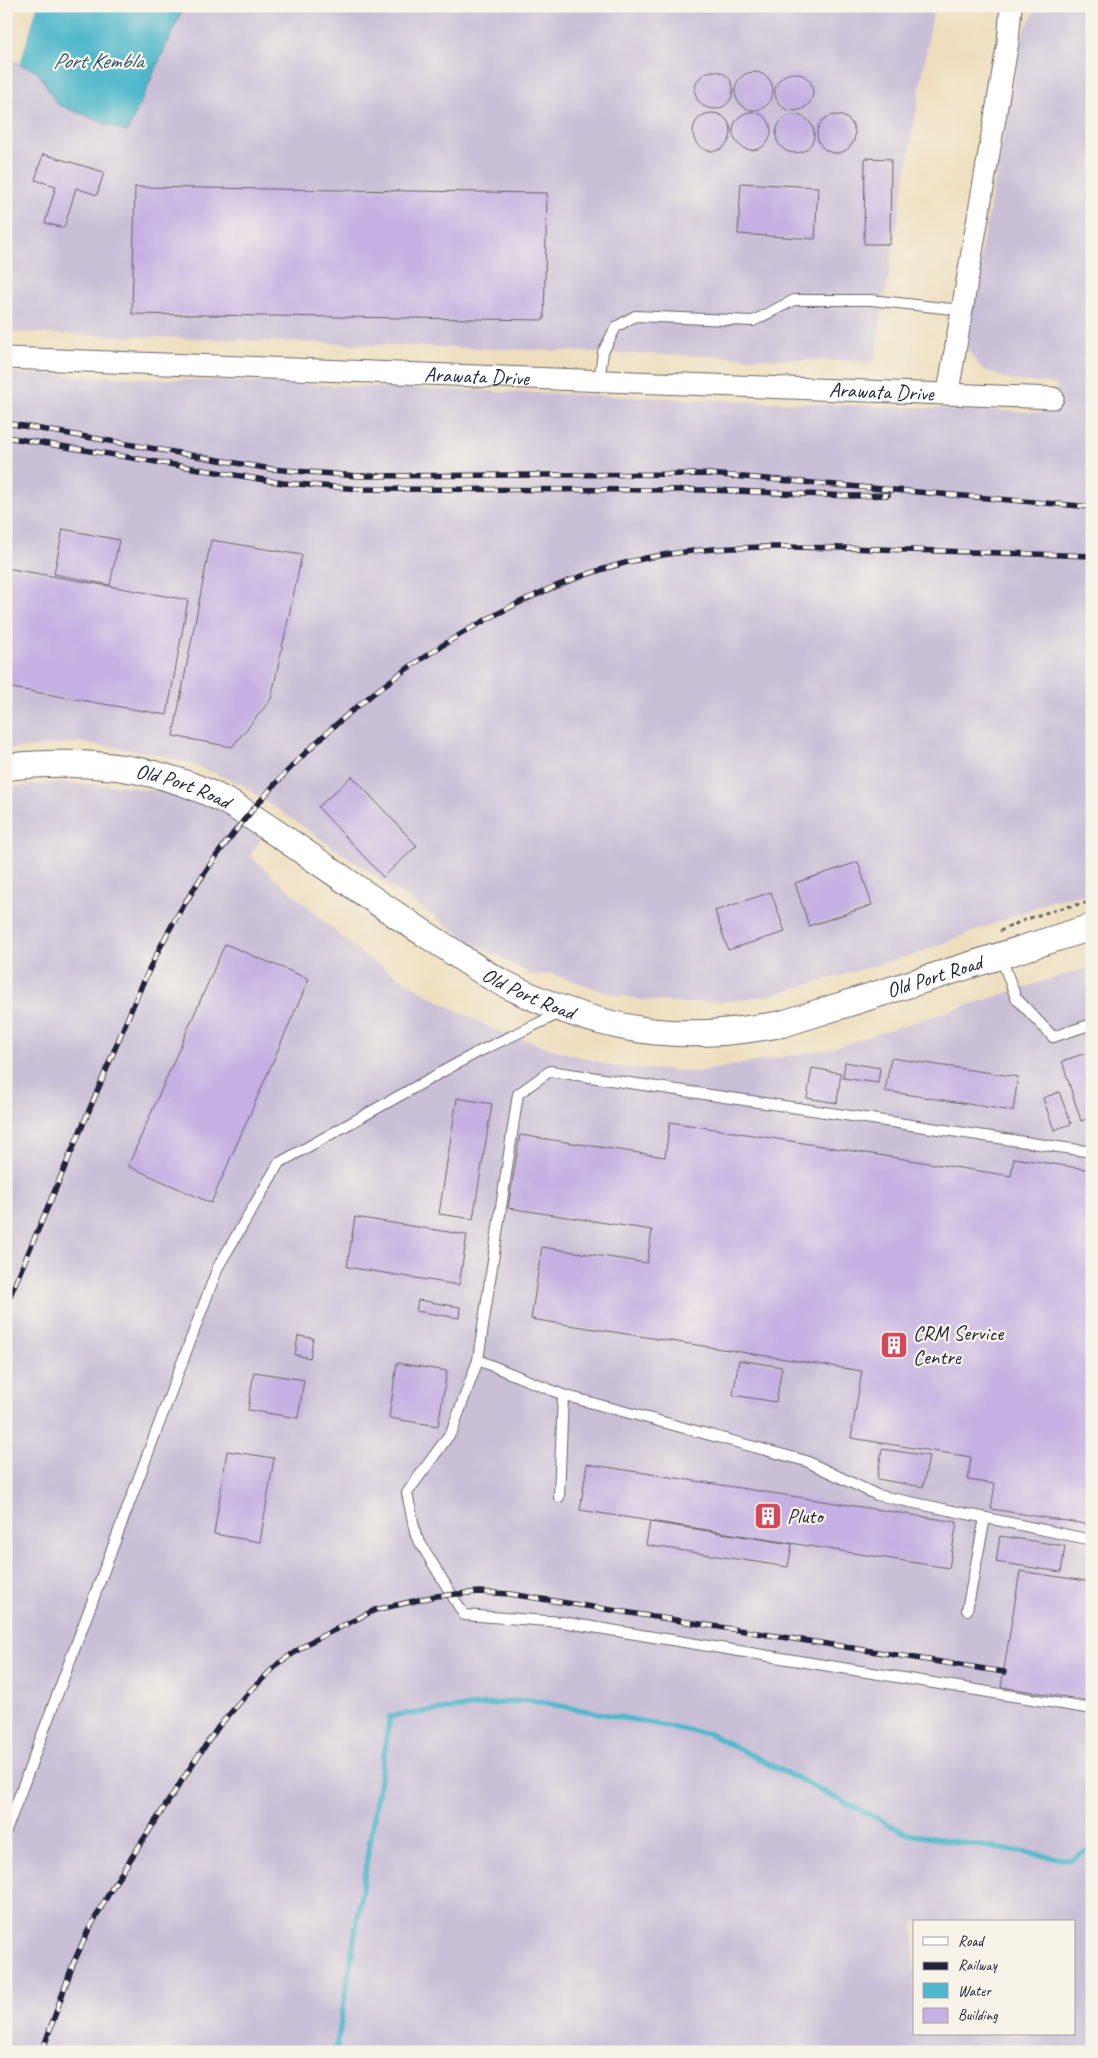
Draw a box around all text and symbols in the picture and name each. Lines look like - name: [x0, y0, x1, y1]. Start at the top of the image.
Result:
- water label: Port Kembla: [53, 47, 146, 75]
- street label: Arawata Drive: [424, 361, 531, 391]
- street label: Arawata Drive: [829, 376, 935, 406]
- street label: Old Port Road: [134, 758, 238, 816]
- street label: Old Port Road: [883, 948, 989, 1003]
- street label: Old Port Road: [477, 961, 582, 1027]
- place label: CRM Service Centre: [913, 1320, 1004, 1370]
- building icon: CRM Service Centre: [879, 1330, 909, 1360]
- building icon: Pluto: [753, 1501, 783, 1531]
- place label: Pluto: [787, 1503, 825, 1529]
- legend: [913, 1920, 1076, 2036]
- text: Road: [958, 1932, 985, 1951]
- text: Railway: [958, 1956, 999, 1975]
- text: Water: [958, 1982, 992, 2001]
- text: Building: [958, 2006, 998, 2025]

